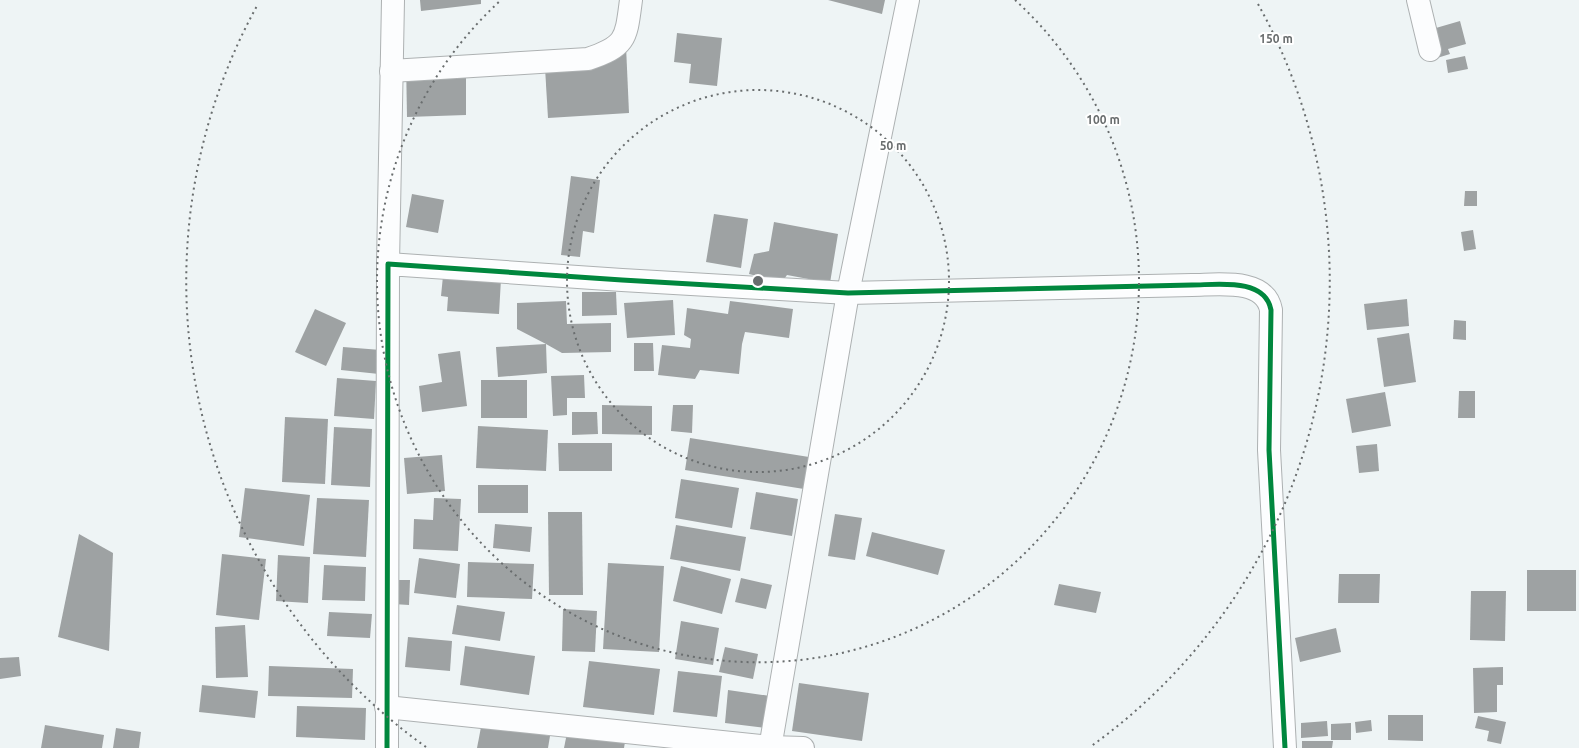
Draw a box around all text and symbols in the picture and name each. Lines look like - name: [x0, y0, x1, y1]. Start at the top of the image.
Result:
- text: 150 m: [1259, 32, 1293, 45]
- text: 100 m: [1086, 113, 1120, 126]
- text: 50 m: [880, 139, 906, 152]
- centre of rings: [751, 274, 765, 288]

